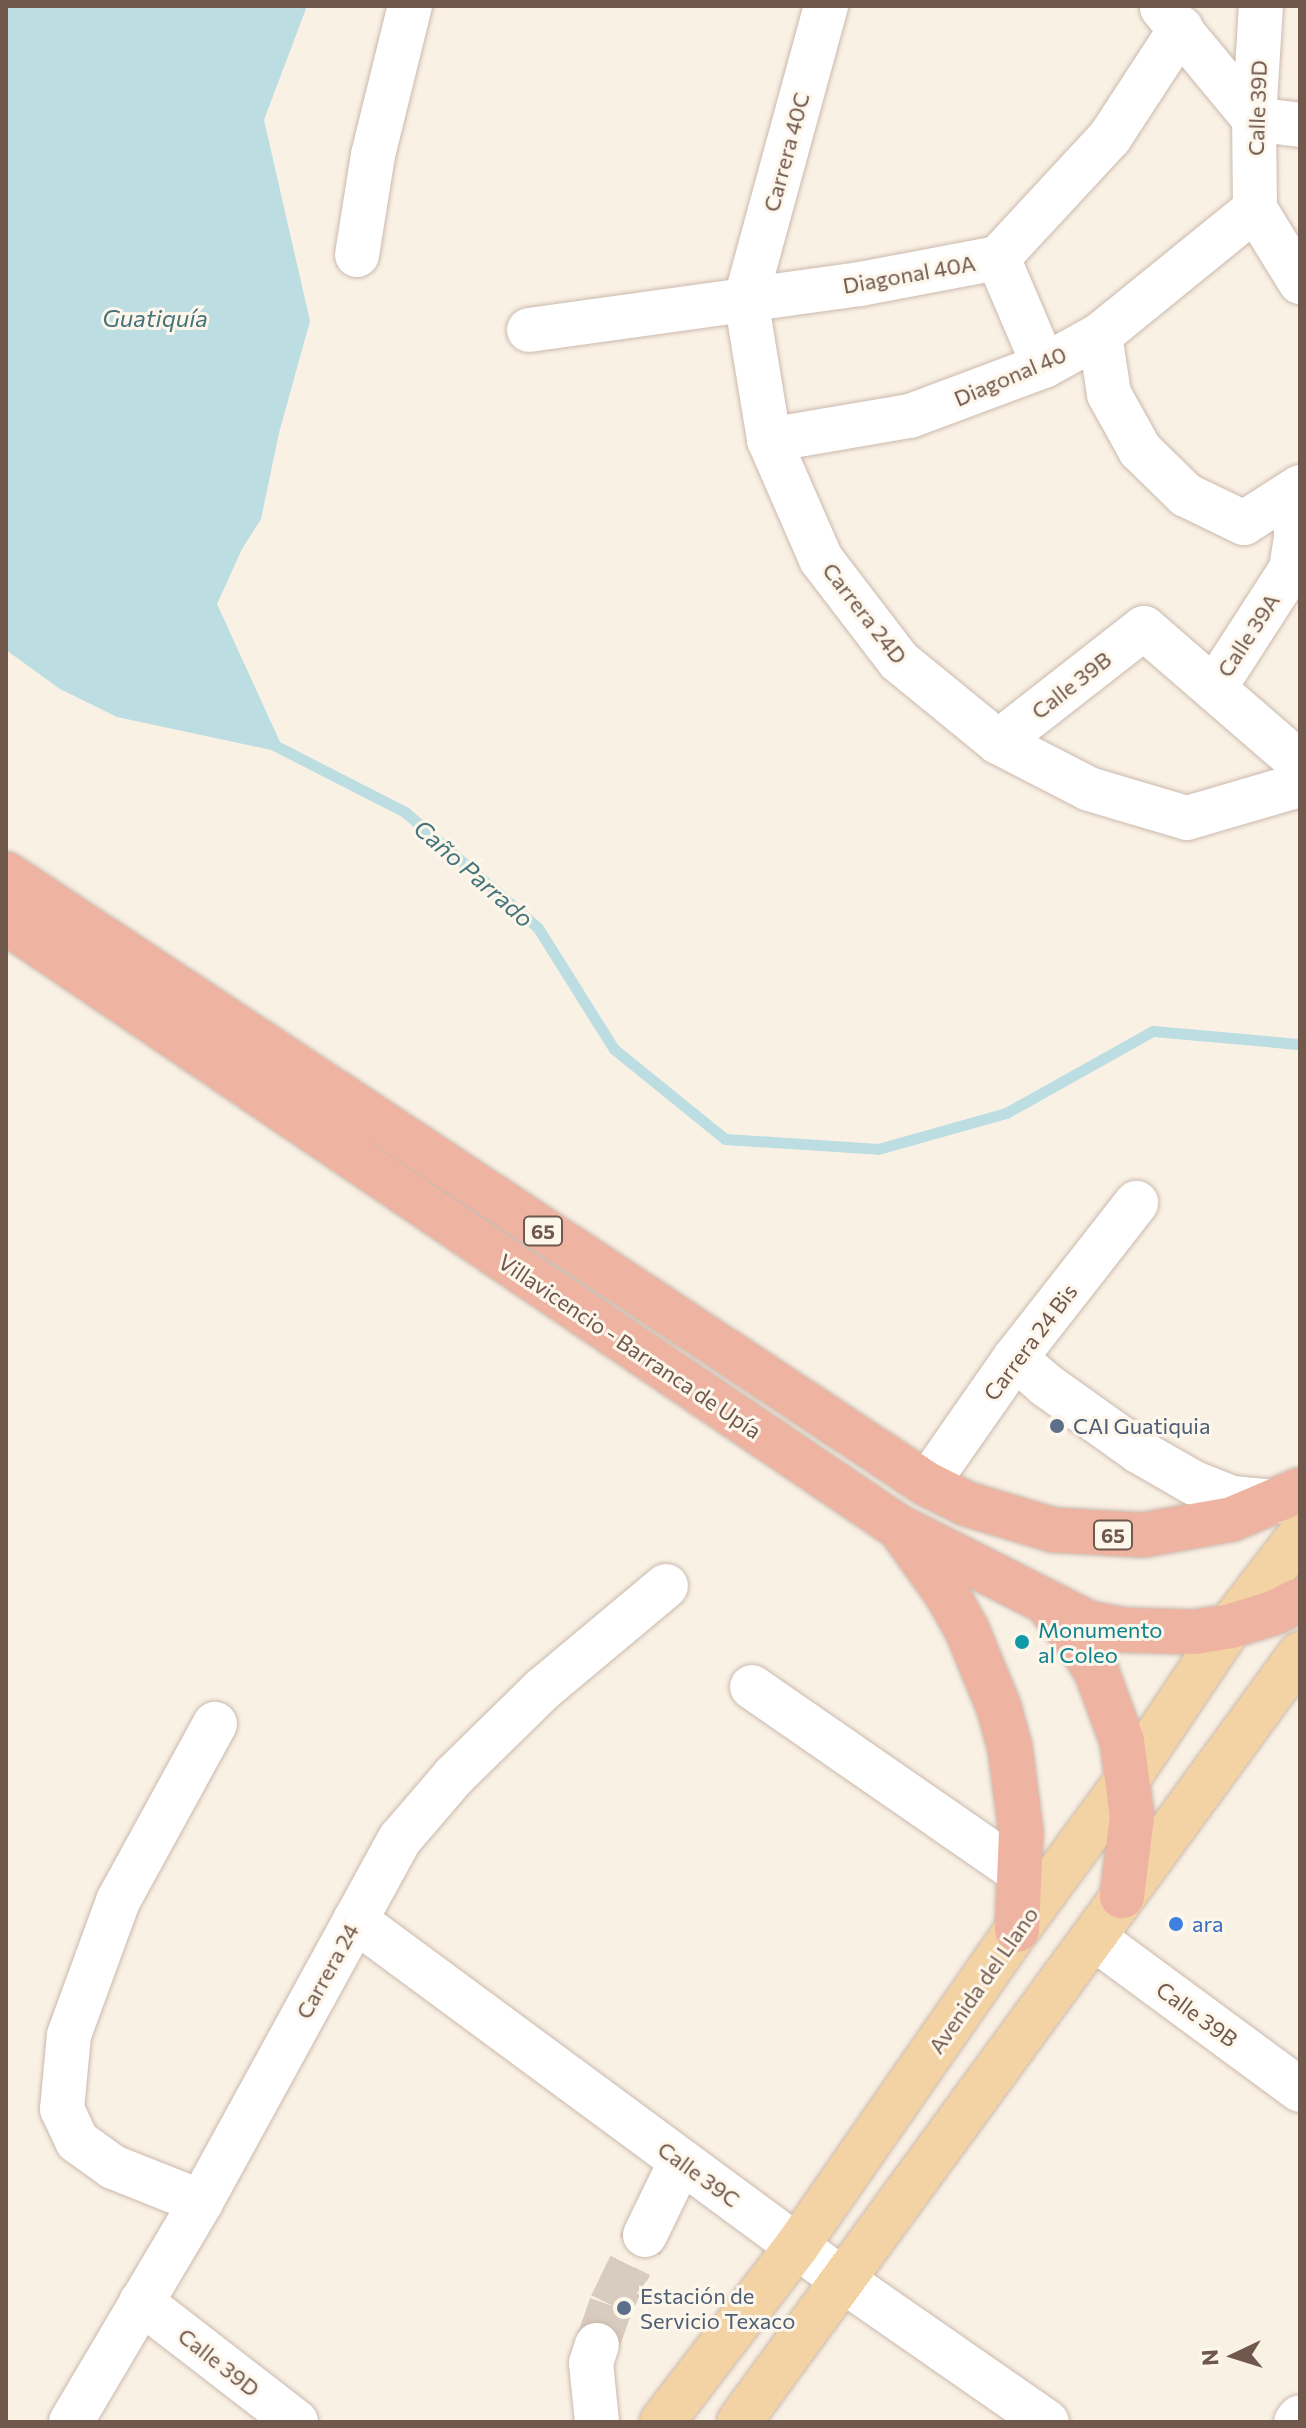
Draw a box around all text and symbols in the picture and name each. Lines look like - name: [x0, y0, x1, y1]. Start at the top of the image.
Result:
- street label: Calle 39D: [1242, 60, 1272, 156]
- street label: Carrera 40C: [757, 90, 815, 214]
- street label: Diagonal 40A: [841, 249, 977, 299]
- water label: Guatiquía: [102, 304, 208, 332]
- street label: Diagonal 40: [950, 340, 1070, 412]
- street label: Carrera 24D: [817, 557, 913, 669]
- street label: Calle 39A: [1211, 588, 1285, 682]
- street label: Calle 39B: [1026, 646, 1116, 724]
- water label: Caño Parrado: [408, 813, 540, 933]
- road number: 65: [523, 1215, 563, 1247]
- street label: Villavicencio - Barranca de Upía: [494, 1248, 766, 1444]
- street label: Carrera 24 Bis: [978, 1279, 1082, 1405]
- place label: CAI Guatiquia: [1073, 1413, 1211, 1439]
- marker: CAI Guatiquia: [1048, 1417, 1066, 1435]
- road number: 65: [1093, 1519, 1133, 1551]
- place label: Monumento al Coleo: [1038, 1616, 1162, 1668]
- marker: Monumento al Coleo: [1013, 1633, 1031, 1651]
- street label: Avenida del Llano: [923, 1902, 1043, 2058]
- place label: ara: [1192, 1911, 1224, 1937]
- marker: ara: [1167, 1915, 1185, 1933]
- street label: Carrera 24: [290, 1919, 364, 2023]
- street label: Calle 39B: [1151, 1976, 1243, 2052]
- street label: Calle 39C: [653, 2136, 745, 2212]
- place label: Estación de Servicio Texaco: [640, 2282, 795, 2334]
- marker: Estación de Servicio Texaco: [615, 2299, 633, 2317]
- north arrow: [1194, 2316, 1274, 2396]
- street label: Calle 39D: [173, 2322, 265, 2402]
- text: N: [1196, 2349, 1224, 2367]

